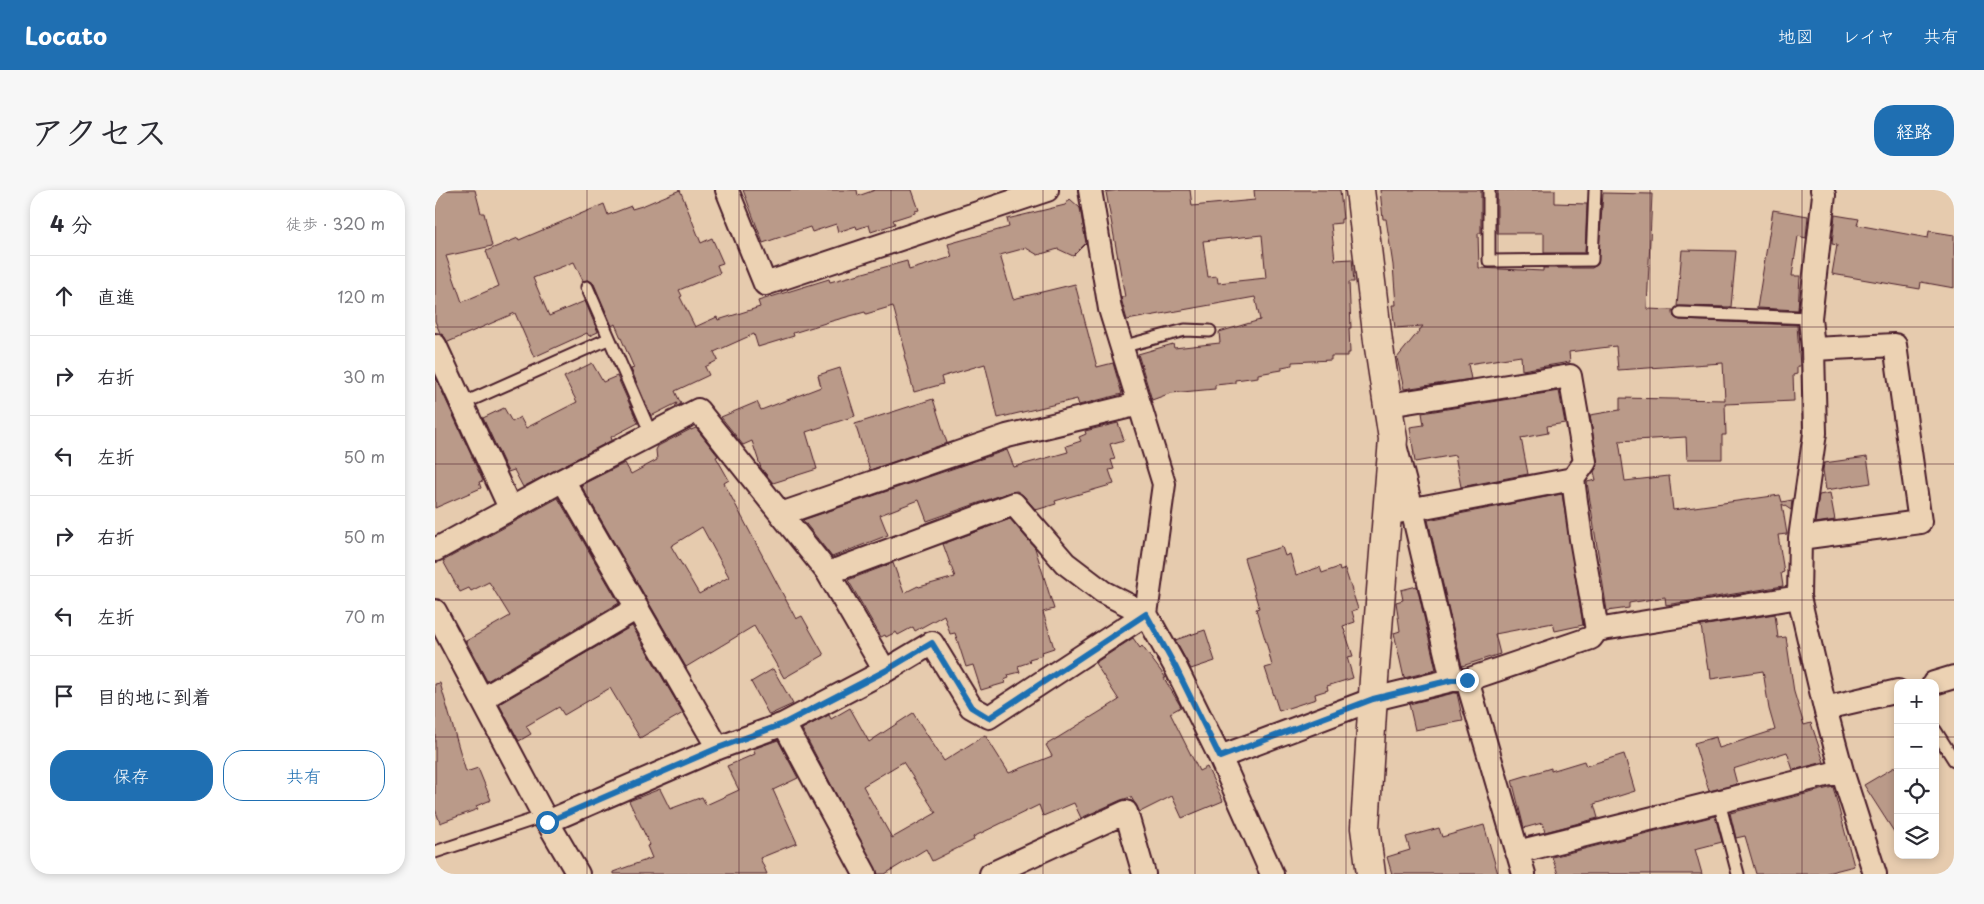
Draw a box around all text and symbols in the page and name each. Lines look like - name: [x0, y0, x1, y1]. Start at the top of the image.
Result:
- text: Locato: [25, 17, 107, 53]
- text: 地図: [1778, 22, 1814, 49]
- text: レイヤ: [1842, 22, 1895, 49]
- text: 共有: [1923, 22, 1959, 49]
- text: アクセス: [30, 104, 168, 157]
- button: 経路: [1874, 105, 1954, 156]
- text: 4 分: [50, 207, 92, 239]
- text: 徒歩 · 320 m: [286, 211, 385, 235]
- icon: ahead: [50, 282, 78, 310]
- text: 直進: [97, 282, 135, 310]
- text: 120 m: [338, 284, 385, 308]
- icon: right: [50, 362, 78, 390]
- text: 右折: [97, 362, 135, 390]
- text: 30 m: [343, 364, 385, 388]
- icon: left: [50, 442, 78, 470]
- text: 左折: [97, 442, 135, 470]
- text: 50 m: [344, 444, 385, 468]
- icon: right: [50, 522, 78, 550]
- text: 右折: [97, 522, 135, 550]
- text: 50 m: [344, 524, 385, 548]
- icon: left: [50, 602, 78, 630]
- text: 左折: [97, 602, 135, 630]
- text: 70 m: [345, 604, 385, 628]
- route end: [1456, 669, 1479, 692]
- map controls: [1894, 679, 1939, 859]
- button: +: [1894, 679, 1939, 724]
- icon: arrive: [50, 682, 78, 710]
- text: 目的地に到着: [97, 682, 211, 710]
- button: −: [1894, 724, 1939, 769]
- button: 保存: [50, 750, 213, 801]
- button: 共有: [223, 750, 385, 801]
- button: locate: [1894, 769, 1939, 814]
- route start: [536, 811, 559, 834]
- button: layers: [1894, 814, 1939, 859]

